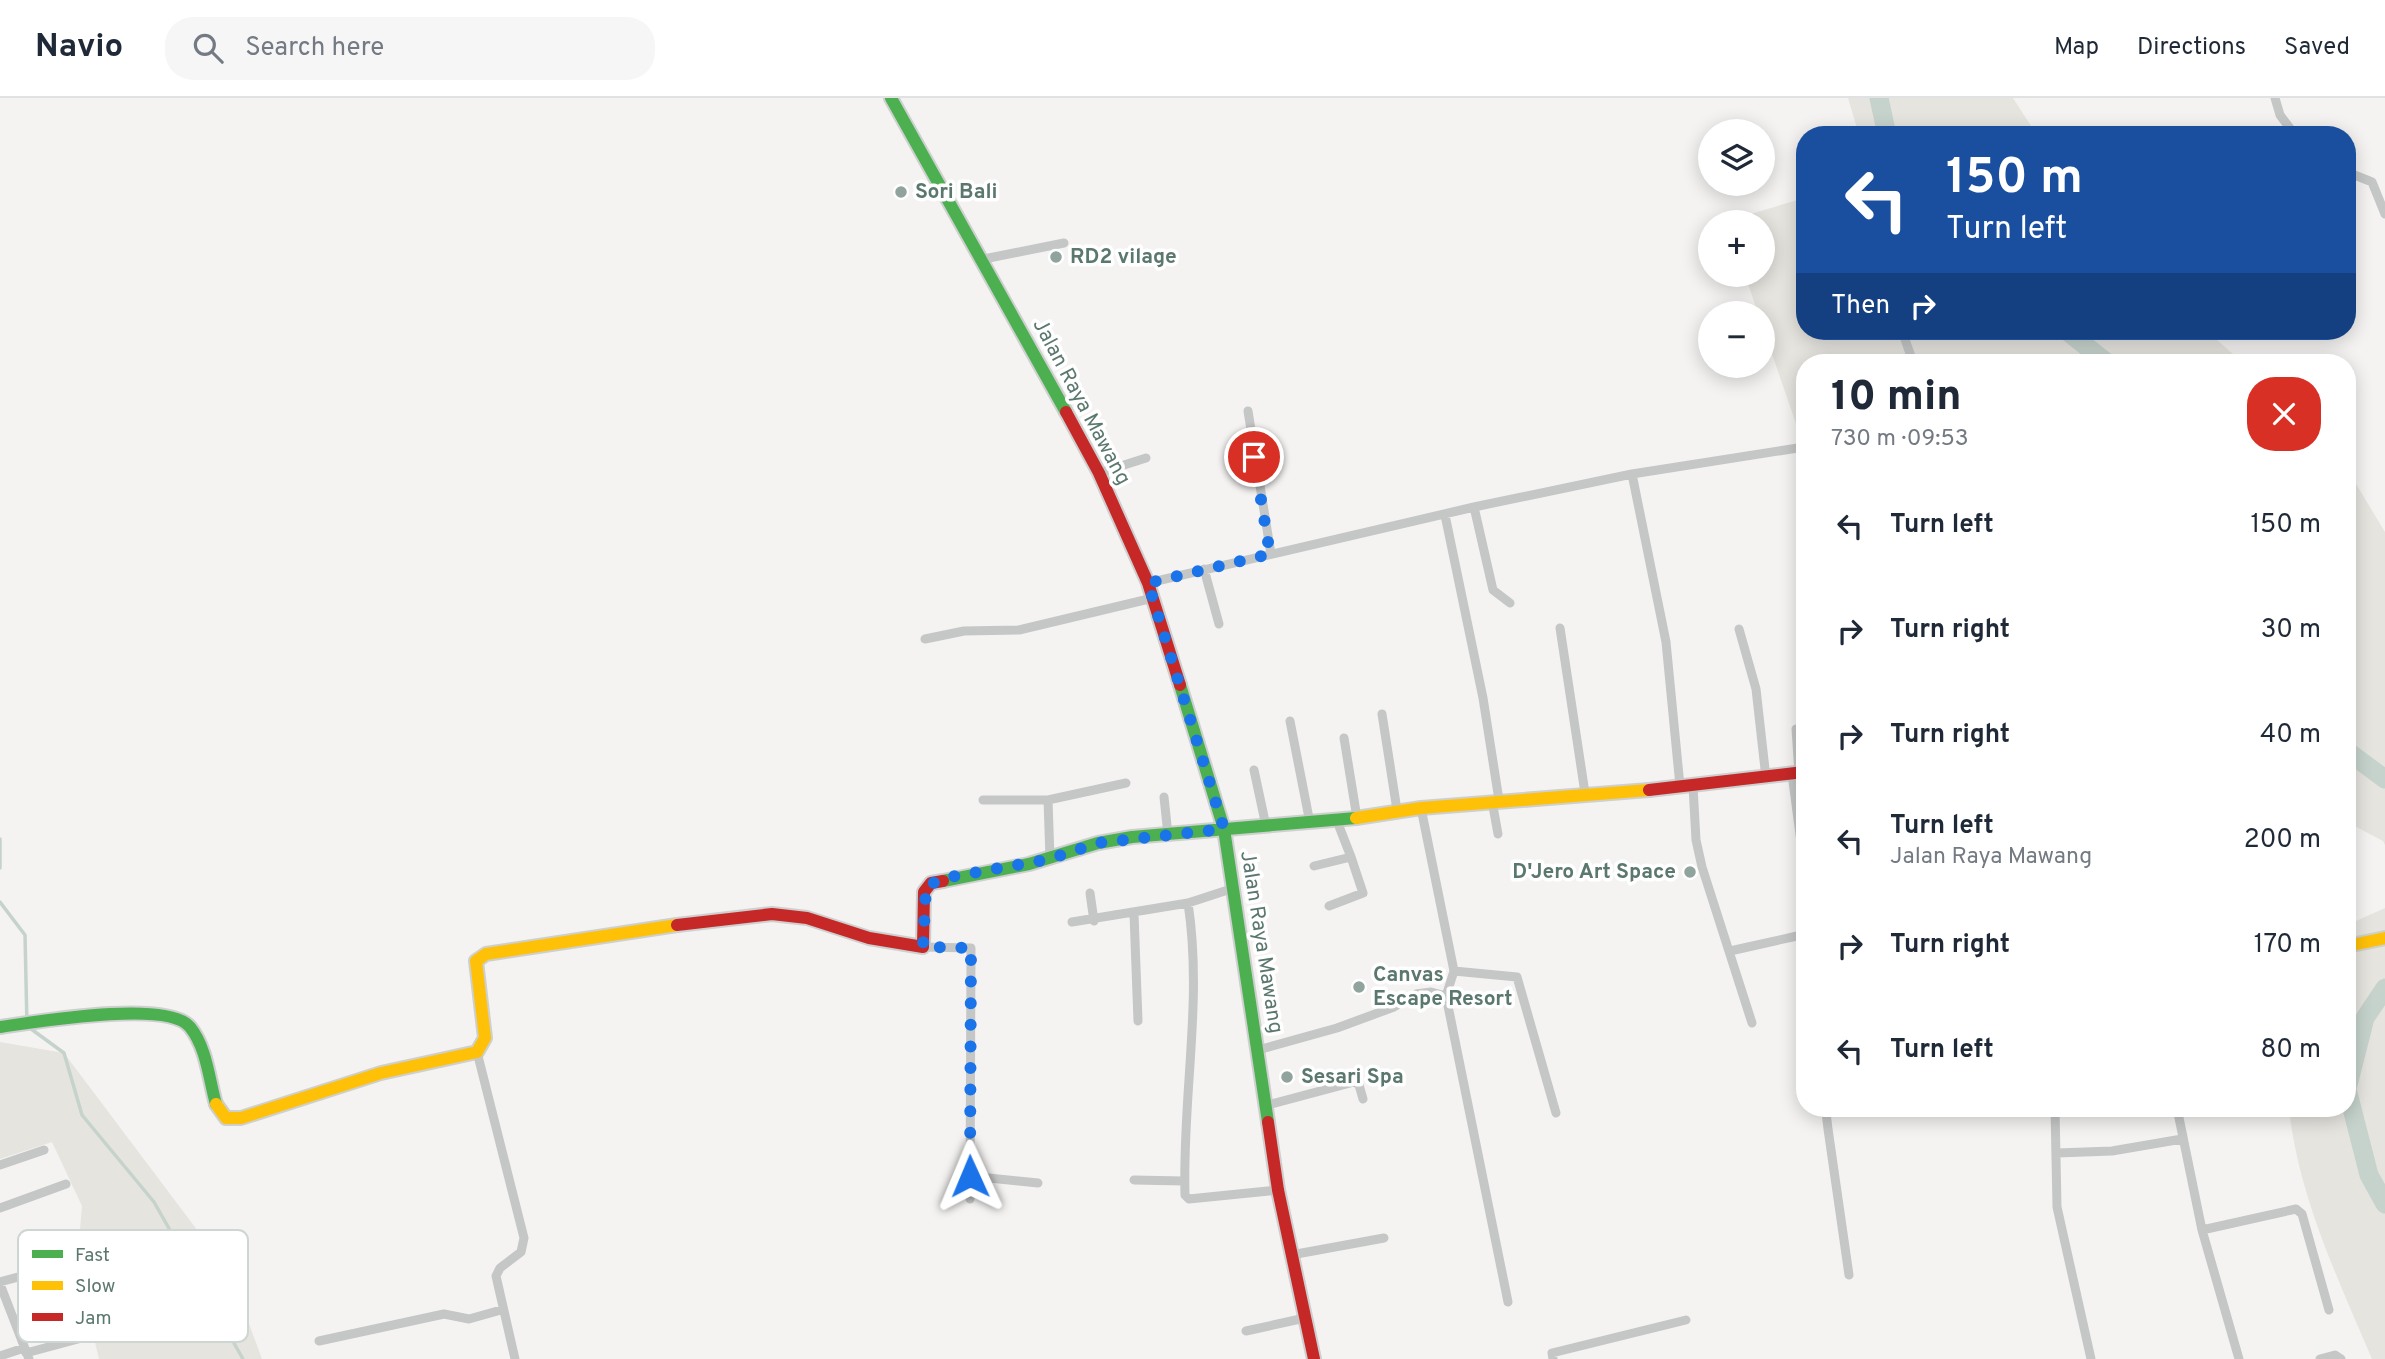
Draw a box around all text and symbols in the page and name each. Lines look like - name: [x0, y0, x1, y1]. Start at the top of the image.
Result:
- search box: [165, 17, 655, 80]
- text: Navio: [35, 27, 123, 69]
- icon: search: [189, 29, 227, 67]
- text: Search here: [245, 32, 384, 65]
- text: Map: [2054, 33, 2099, 63]
- text: Directions: [2137, 33, 2246, 63]
- text: Saved: [2284, 33, 2350, 63]
- map controls: [1698, 119, 1775, 378]
- button: layers: [1698, 119, 1775, 196]
- text: 150 m: [1946, 149, 2083, 211]
- icon: left: [1831, 154, 1922, 245]
- place label: Sori Bali: [915, 179, 997, 206]
- marker: Sori Bali: [893, 184, 909, 200]
- button: +: [1698, 210, 1775, 287]
- text: Turn left: [1946, 210, 2067, 250]
- place label: RD2 vilage: [1070, 244, 1177, 271]
- marker: RD2 vilage: [1048, 249, 1064, 265]
- icon: right: [1904, 287, 1942, 325]
- text: Then: [1831, 290, 1890, 323]
- button: −: [1698, 301, 1775, 378]
- street label: Jalan Raya Mawang: [1026, 314, 1136, 490]
- text: 10 min: [1831, 372, 1961, 425]
- button: close: [2247, 377, 2321, 451]
- text: 730 m · 09:53: [1831, 425, 1969, 454]
- pin: [1224, 427, 1284, 487]
- icon: arrive: [1235, 438, 1273, 476]
- icon: left: [1831, 507, 1869, 545]
- text: Turn left: [1890, 509, 1994, 542]
- text: 150 m: [2250, 509, 2321, 542]
- icon: right: [1831, 612, 1869, 650]
- text: Turn right: [1890, 614, 2010, 647]
- text: 30 m: [2261, 614, 2321, 647]
- icon: right: [1831, 717, 1869, 755]
- text: Turn right: [1890, 719, 2010, 752]
- text: 40 m: [2260, 719, 2321, 752]
- text: Turn left: [1890, 810, 1994, 843]
- icon: left: [1831, 822, 1869, 860]
- text: 200 m: [2244, 824, 2321, 857]
- text: Jalan Raya Mawang: [1890, 843, 2092, 872]
- street label: Jalan Raya Mawang: [1233, 849, 1289, 1035]
- place label: D'Jero Art Space: [1512, 859, 1676, 886]
- marker: D'Jero Art Space: [1682, 864, 1698, 880]
- icon: right: [1831, 927, 1869, 965]
- text: Turn right: [1890, 929, 2010, 962]
- text: 170 m: [2254, 929, 2321, 962]
- place label: Canvas Escape Resort: [1373, 962, 1512, 1013]
- marker: Canvas Escape Resort: [1351, 979, 1367, 995]
- icon: left: [1831, 1032, 1869, 1070]
- text: Turn left: [1890, 1034, 1994, 1067]
- text: 80 m: [2261, 1034, 2321, 1067]
- place label: Sesari Spa: [1301, 1064, 1404, 1091]
- marker: Sesari Spa: [1279, 1069, 1295, 1085]
- position arrow: [933, 1139, 1007, 1213]
- legend: [18, 1230, 248, 1342]
- text: Fast: [75, 1244, 110, 1268]
- text: Slow: [75, 1275, 115, 1299]
- text: Jam: [75, 1307, 112, 1331]

